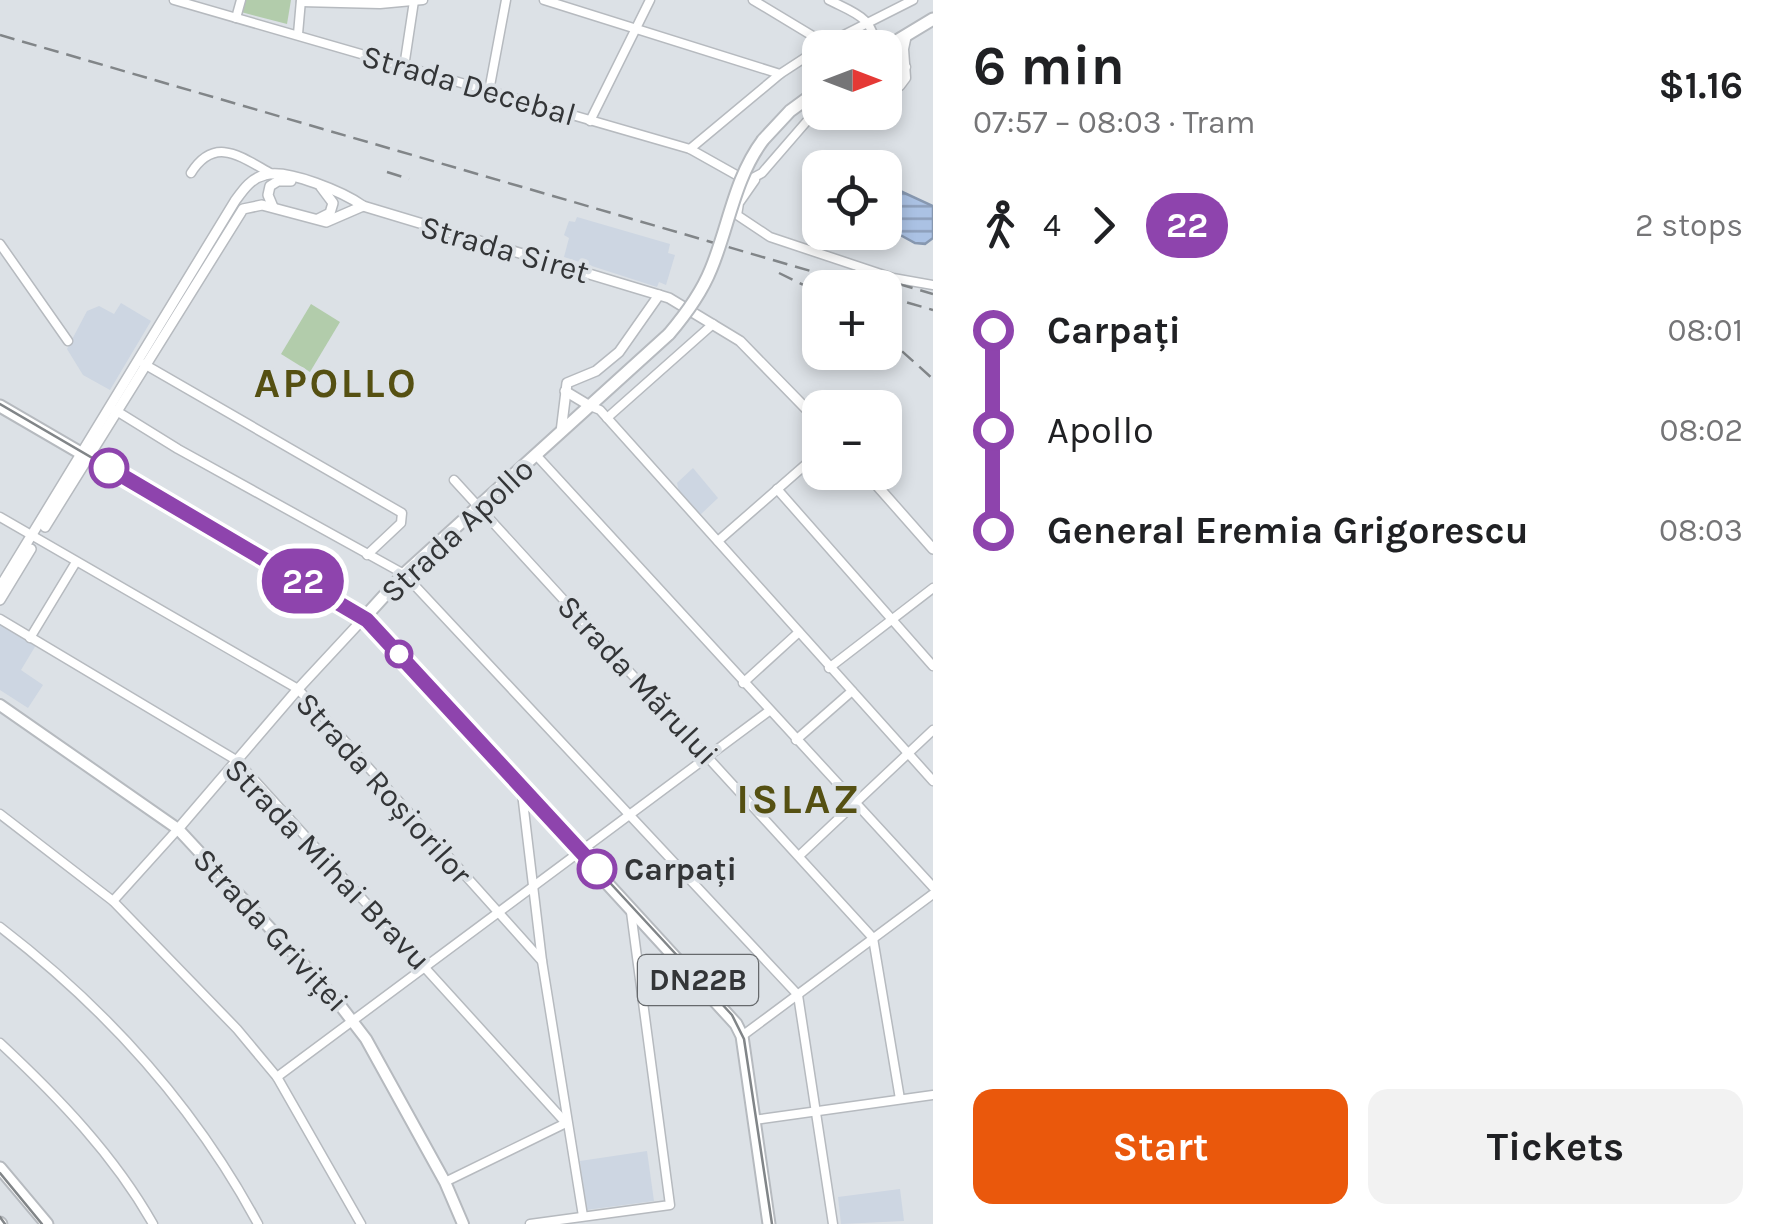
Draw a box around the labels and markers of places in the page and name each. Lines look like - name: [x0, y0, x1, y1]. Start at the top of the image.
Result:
- unlabelled marker: [90, 449, 128, 487]
- unlabelled marker: [386, 641, 412, 667]
- marker: Carpați: [578, 850, 616, 888]
- place label: Carpați: [624, 851, 737, 888]

